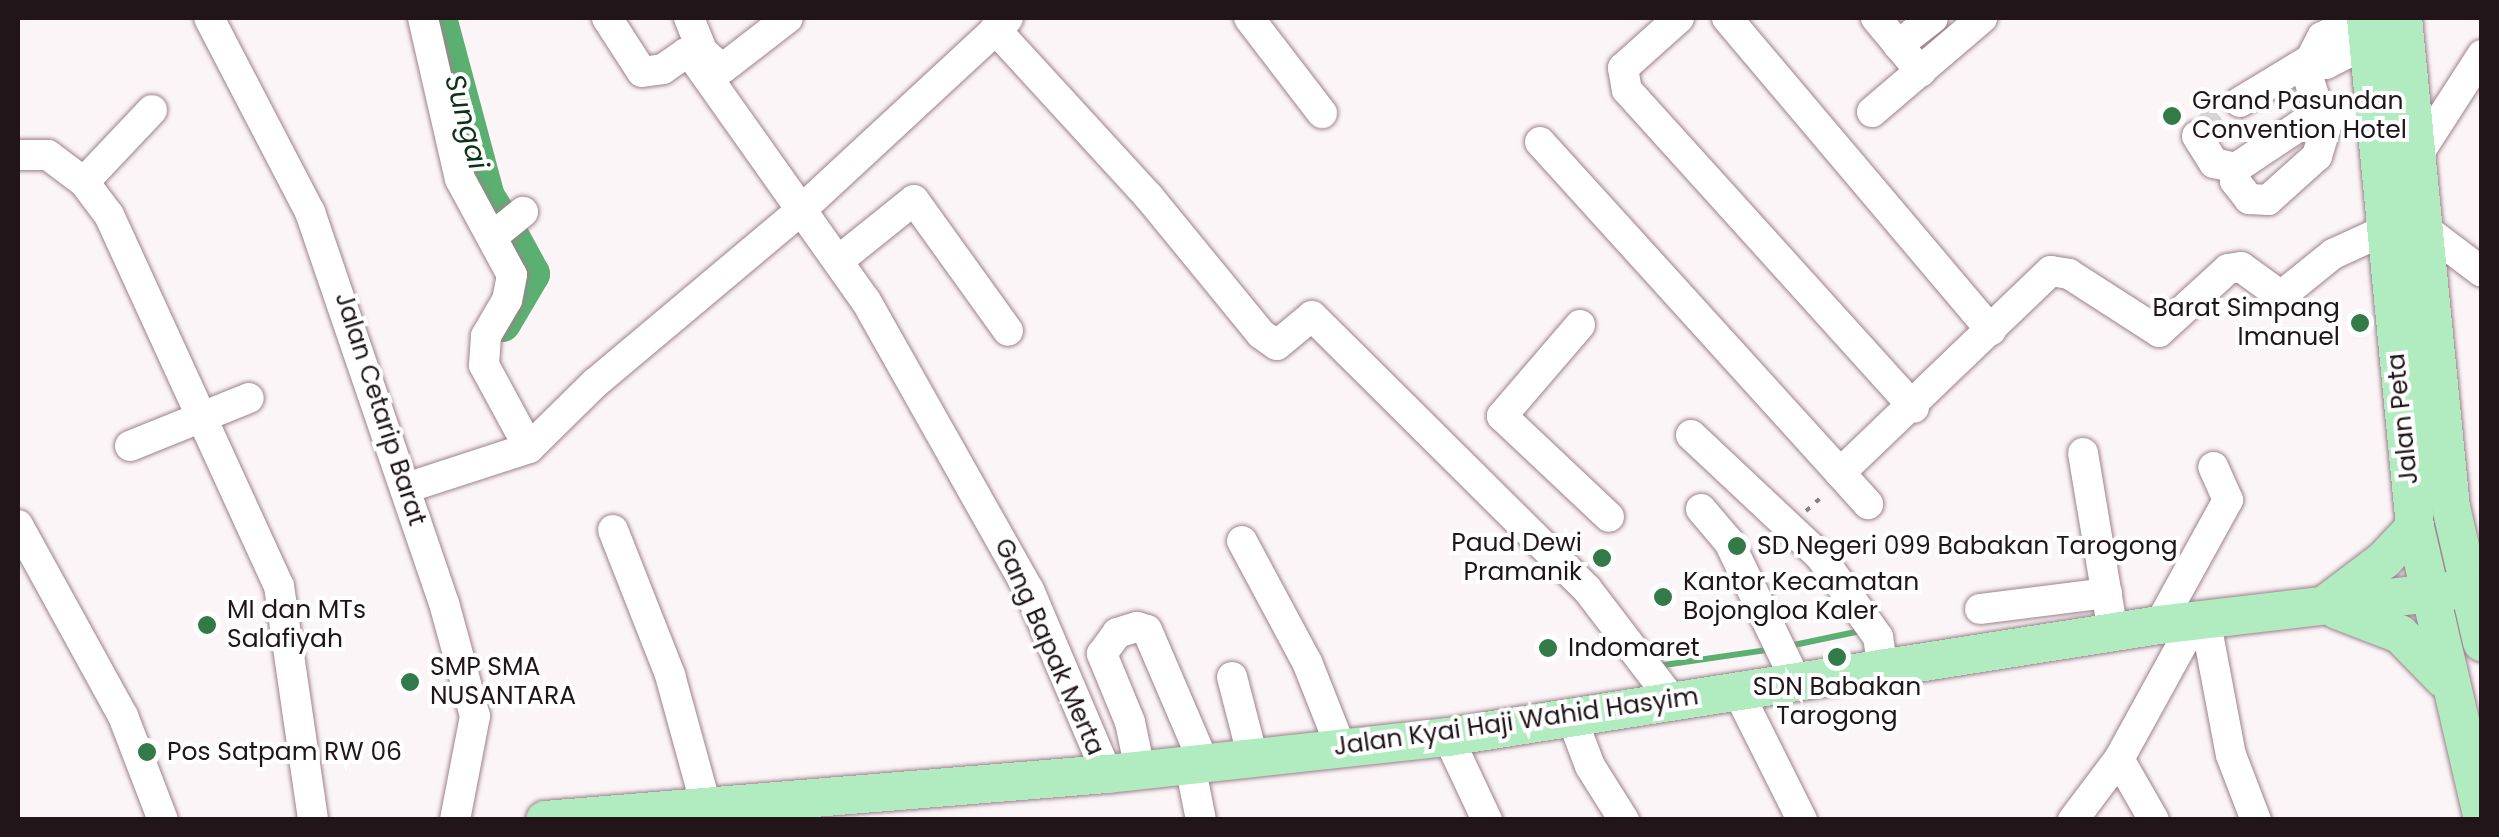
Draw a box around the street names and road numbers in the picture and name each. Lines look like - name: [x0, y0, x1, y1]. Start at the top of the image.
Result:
- street label: Jalan Cetarip Barat: [328, 289, 432, 529]
- street label: Jalan Peta: [2381, 352, 2425, 486]
- street label: Gang Bapak Merta: [988, 534, 1110, 760]
- street label: Jalan Kyai Haji Wahid Hasyim: [1332, 682, 1700, 762]

